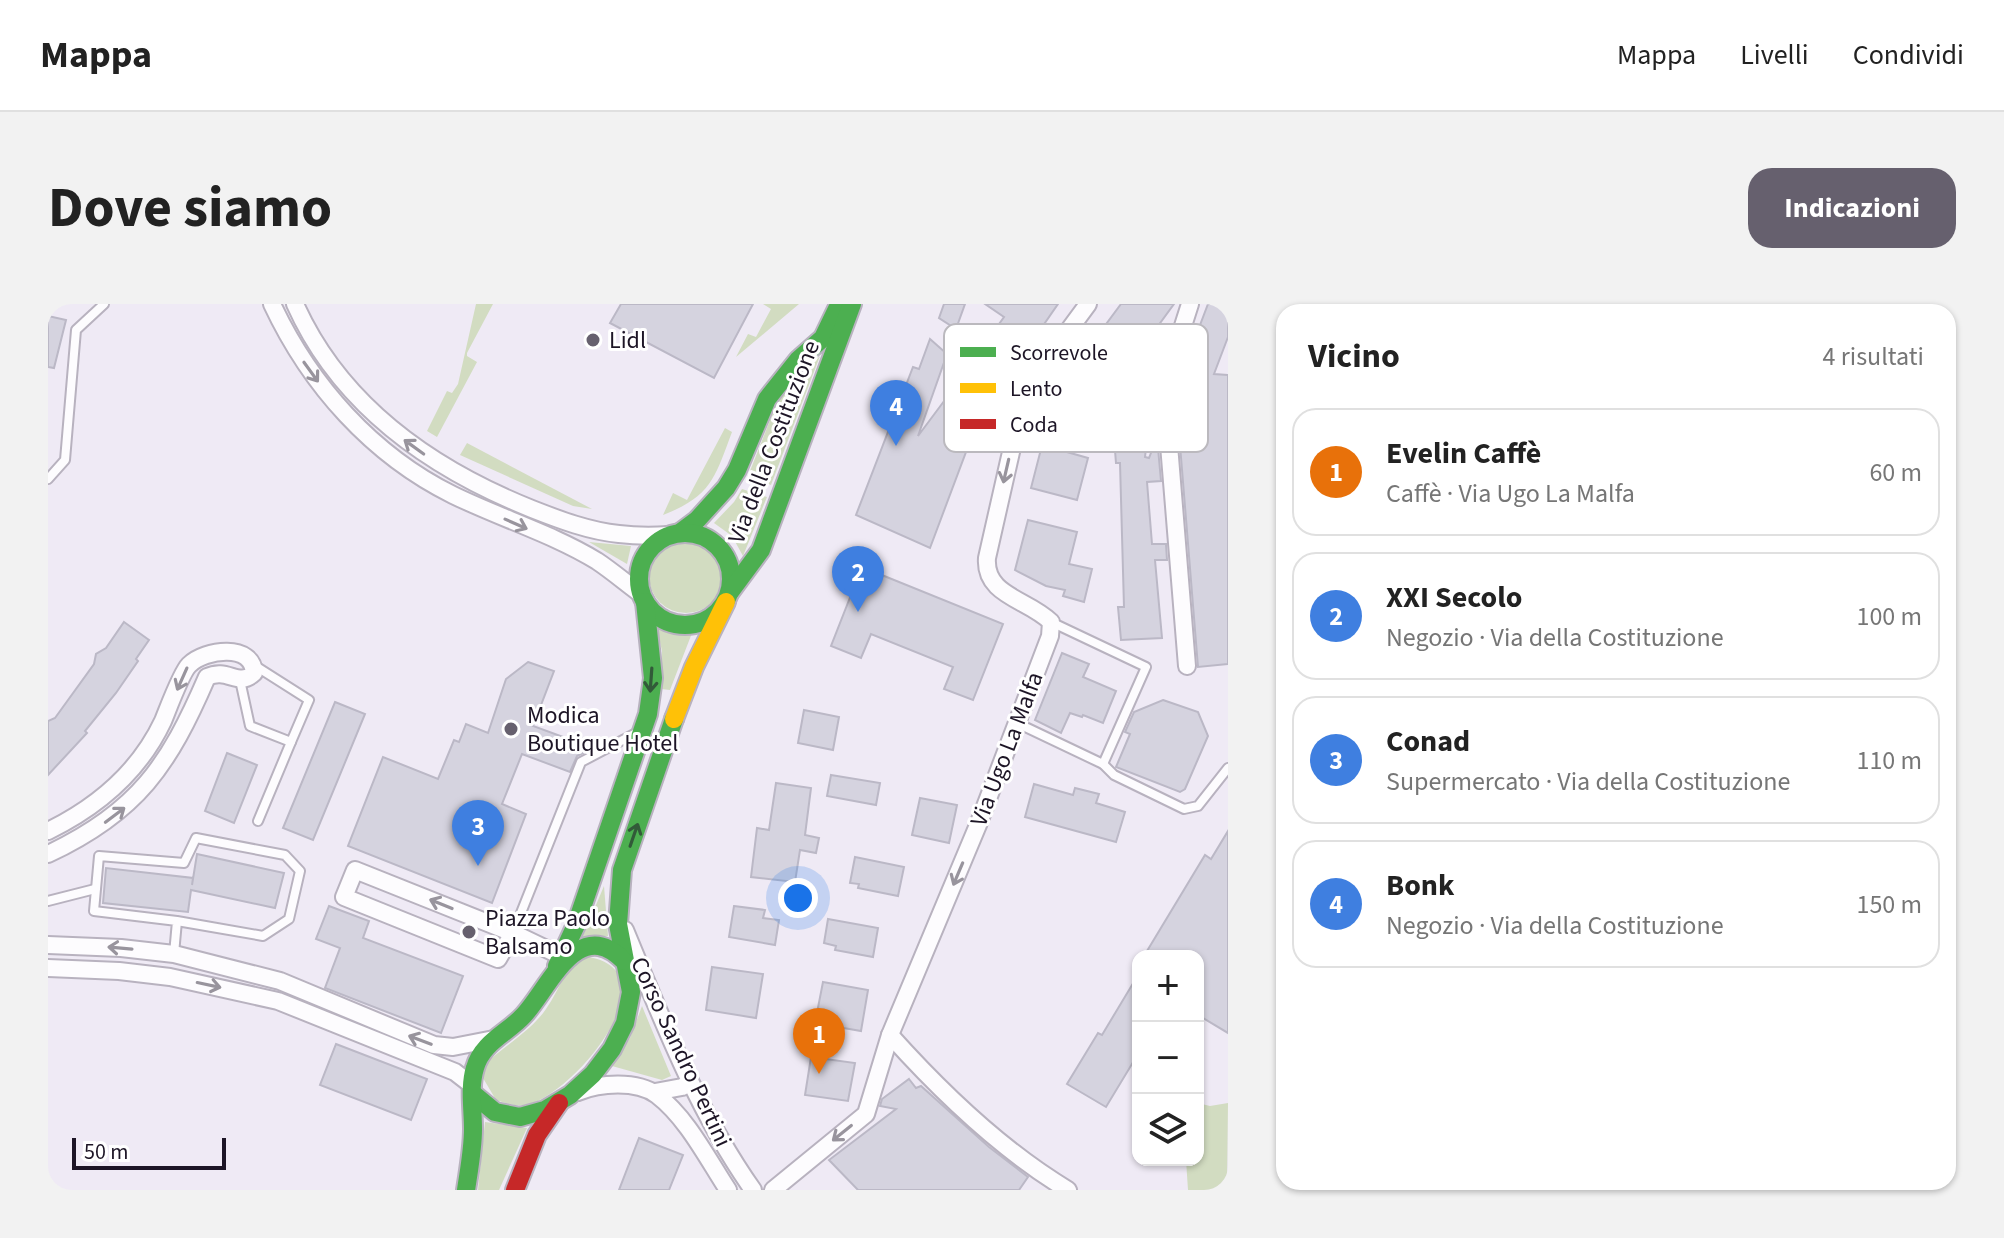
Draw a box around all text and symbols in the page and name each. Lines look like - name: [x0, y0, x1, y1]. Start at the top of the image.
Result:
- text: Mappa: [40, 28, 152, 82]
- text: Mappa: [1617, 35, 1696, 75]
- text: Livelli: [1740, 35, 1809, 75]
- text: Condividi: [1853, 35, 1964, 75]
- button: Indicazioni: [1748, 168, 1956, 248]
- text: Dove siamo: [48, 169, 332, 248]
- place label: Lidl: [609, 323, 646, 358]
- legend: [944, 324, 1208, 452]
- marker: Lidl: [584, 331, 602, 349]
- text: Vicino: [1308, 332, 1400, 381]
- street label: Via della Costituzione: [719, 335, 829, 549]
- text: Scorrevole: [1010, 337, 1108, 369]
- text: 4 risultati: [1823, 338, 1924, 375]
- one-way arrow: [303, 360, 319, 382]
- text: Lento: [1010, 373, 1062, 405]
- pin: 4: [870, 380, 922, 446]
- text: Coda: [1010, 409, 1058, 441]
- text: Evelin Caffè: [1386, 432, 1541, 475]
- one-way arrow: [403, 438, 425, 455]
- text: 1: [1329, 454, 1343, 491]
- text: 60 m: [1869, 454, 1922, 491]
- one-way arrow: [998, 458, 1013, 484]
- text: Caffè · Via Ugo La Malfa: [1386, 475, 1635, 512]
- one-way arrow: [504, 517, 528, 532]
- pin: 2: [832, 546, 884, 612]
- text: XXI Secolo: [1386, 576, 1522, 619]
- text: 2: [1329, 598, 1343, 635]
- text: 100 m: [1856, 598, 1922, 635]
- text: Negozio · Via della Costituzione: [1386, 619, 1724, 656]
- one-way arrow: [174, 666, 189, 691]
- one-way arrow: [643, 666, 658, 693]
- street label: Via Ugo La Malfa: [961, 667, 1053, 831]
- place label: Modica Boutique Hotel: [527, 698, 678, 761]
- marker: Modica Boutique Hotel: [502, 720, 520, 738]
- text: Conad: [1386, 720, 1470, 763]
- text: 3: [1329, 742, 1343, 779]
- text: 110 m: [1856, 742, 1922, 779]
- text: Supermercato · Via della Costituzione: [1386, 763, 1790, 800]
- pin: 3: [452, 800, 504, 866]
- one-way arrow: [104, 806, 125, 823]
- one-way arrow: [628, 823, 643, 848]
- one-way arrow: [949, 861, 964, 886]
- text: Bonk: [1386, 864, 1454, 907]
- your location: [778, 878, 818, 918]
- text: 4: [1329, 886, 1343, 923]
- text: 150 m: [1856, 886, 1922, 923]
- one-way arrow: [429, 896, 454, 911]
- place label: Piazza Paolo Balsamo: [485, 901, 610, 964]
- text: Negozio · Via della Costituzione: [1386, 907, 1724, 944]
- marker: Piazza Paolo Balsamo: [460, 923, 478, 941]
- one-way arrow: [107, 940, 134, 955]
- map controls: [1132, 950, 1204, 1166]
- button: +: [1132, 950, 1204, 1022]
- street label: Corso Sandro Pertini: [622, 951, 740, 1153]
- one-way arrow: [195, 978, 221, 993]
- pin: 1: [793, 1008, 845, 1074]
- button: −: [1132, 1022, 1204, 1094]
- one-way arrow: [408, 1031, 433, 1046]
- button: layers: [1132, 1094, 1204, 1166]
- one-way arrow: [833, 1124, 853, 1142]
- scale bar: [72, 1134, 226, 1170]
- text: 50 m: [84, 1136, 129, 1168]

